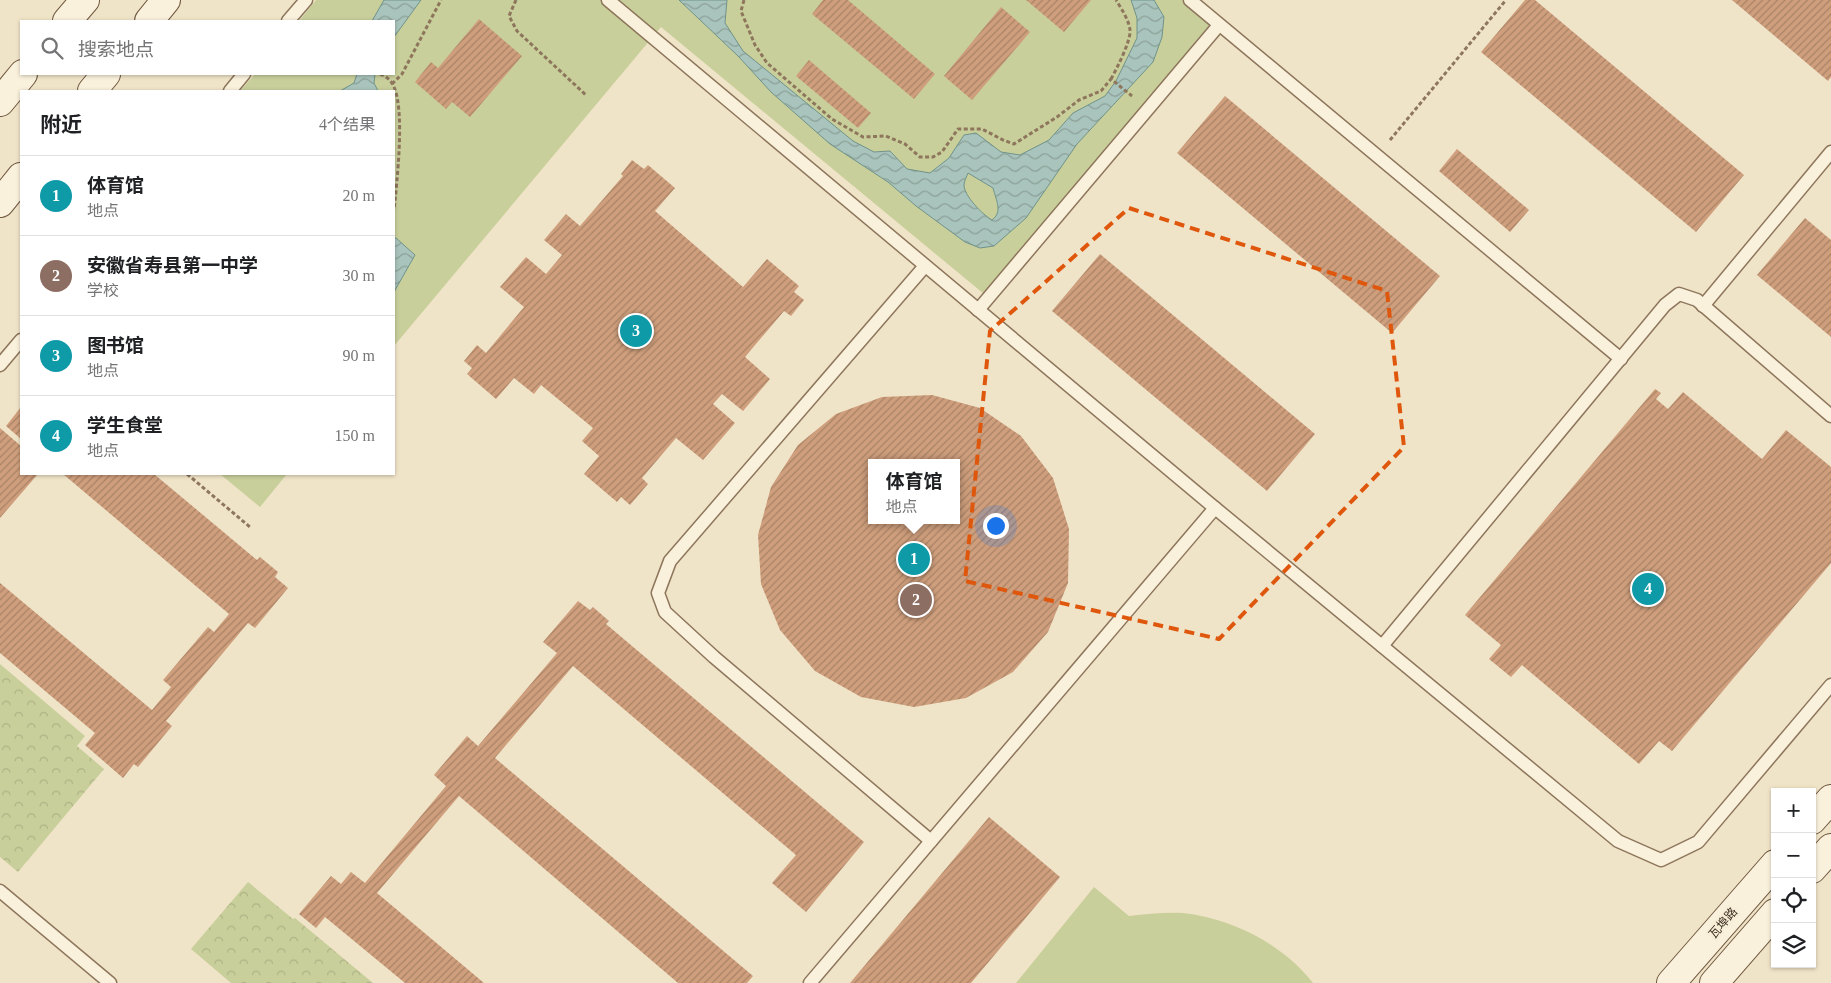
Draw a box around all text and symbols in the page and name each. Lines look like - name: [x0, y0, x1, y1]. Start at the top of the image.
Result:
- search box: [20, 20, 395, 75]
- icon: search: [38, 34, 66, 62]
- text: 搜索地点: [78, 39, 154, 60]
- text: 附近: [40, 113, 82, 137]
- text: 4个结果: [319, 116, 375, 133]
- text: 体育馆: [87, 175, 144, 196]
- text: 1: [52, 187, 60, 204]
- text: 20 m: [343, 187, 375, 204]
- text: 地点: [87, 202, 119, 219]
- text: 安徽省寿县第一中学: [87, 255, 258, 276]
- text: 2: [52, 267, 60, 284]
- text: 30 m: [343, 267, 375, 284]
- text: 学校: [87, 282, 119, 299]
- pin: 3: [620, 312, 652, 350]
- text: 图书馆: [87, 335, 144, 356]
- text: 3: [52, 347, 60, 364]
- text: 90 m: [343, 347, 375, 364]
- text: 地点: [87, 362, 119, 379]
- text: 学生食堂: [87, 415, 163, 436]
- text: 4: [52, 427, 60, 444]
- text: 150 m: [335, 427, 375, 444]
- text: 地点: [87, 442, 119, 459]
- popup: [868, 459, 960, 524]
- text: 体育馆: [885, 471, 943, 492]
- text: 地点: [885, 498, 918, 515]
- your location: [983, 513, 1009, 539]
- pin: 1: [898, 540, 930, 578]
- pin: 4: [1632, 570, 1664, 608]
- pin: 2: [900, 581, 932, 619]
- map controls: [1771, 788, 1816, 968]
- button: +: [1771, 788, 1816, 833]
- button: −: [1771, 833, 1816, 878]
- button: locate: [1771, 878, 1816, 923]
- street label: 瓦埠路: [1706, 905, 1740, 941]
- button: layers: [1771, 923, 1816, 968]

